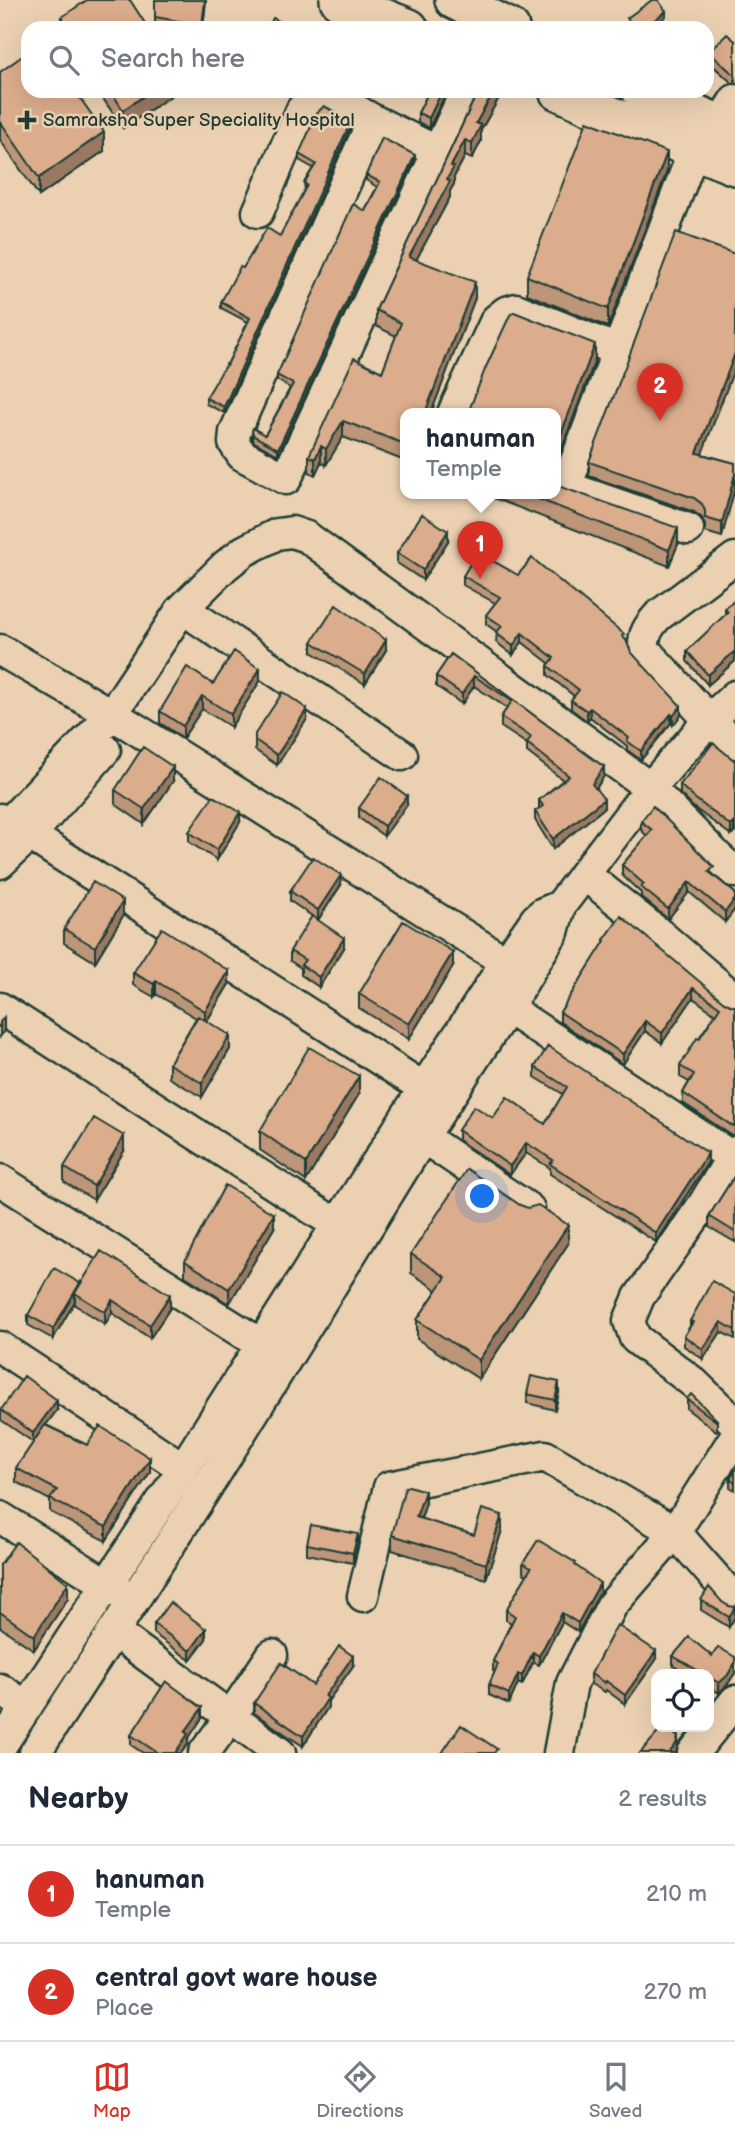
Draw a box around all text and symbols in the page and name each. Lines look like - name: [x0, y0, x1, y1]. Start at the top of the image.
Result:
- search box: [21, 21, 714, 98]
- icon: search: [45, 41, 83, 79]
- text: Search here: [101, 44, 245, 75]
- place label: Samraksha Super Speciality Hospital: [43, 109, 355, 132]
- marker: Samraksha Super Speciality Hospital: [17, 110, 37, 130]
- pin: 2: [637, 363, 683, 421]
- popup: [400, 408, 561, 499]
- text: hanuman: [426, 424, 535, 455]
- text: Temple: [426, 455, 502, 483]
- pin: 1: [457, 521, 503, 579]
- your location: [465, 1179, 499, 1213]
- map controls: [651, 1669, 714, 1732]
- button: locate: [651, 1669, 714, 1732]
- text: Nearby: [28, 1781, 128, 1817]
- text: 2 results: [618, 1785, 707, 1813]
- text: hanuman: [95, 1865, 205, 1896]
- text: 1: [46, 1880, 56, 1908]
- text: 210 m: [646, 1880, 707, 1908]
- text: Temple: [95, 1896, 171, 1924]
- text: central govt ware house: [95, 1963, 378, 1994]
- text: 2: [44, 1978, 58, 2006]
- text: 270 m: [643, 1978, 707, 2006]
- text: Place: [95, 1994, 153, 2022]
- tab: Map: [93, 2058, 131, 2123]
- tab: Directions: [316, 2058, 404, 2123]
- tab: Saved: [589, 2058, 642, 2123]

